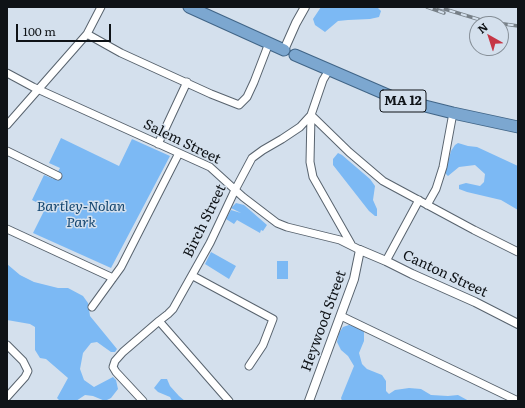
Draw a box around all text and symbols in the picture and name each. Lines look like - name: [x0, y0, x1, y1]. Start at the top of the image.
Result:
- scale bar: [18, 16, 113, 42]
- north arrow: [469, 16, 509, 56]
- text: N: [473, 18, 491, 37]
- text: 100 m: [23, 22, 56, 40]
- road number: MA 12: [380, 90, 426, 112]
- street label: Salem Street: [141, 116, 223, 168]
- street label: Birch Street: [180, 182, 230, 260]
- park label: Bartley-Nolan Park: [37, 199, 125, 232]
- street label: Canton Street: [400, 247, 490, 301]
- street label: Heywood Street: [298, 268, 350, 374]

